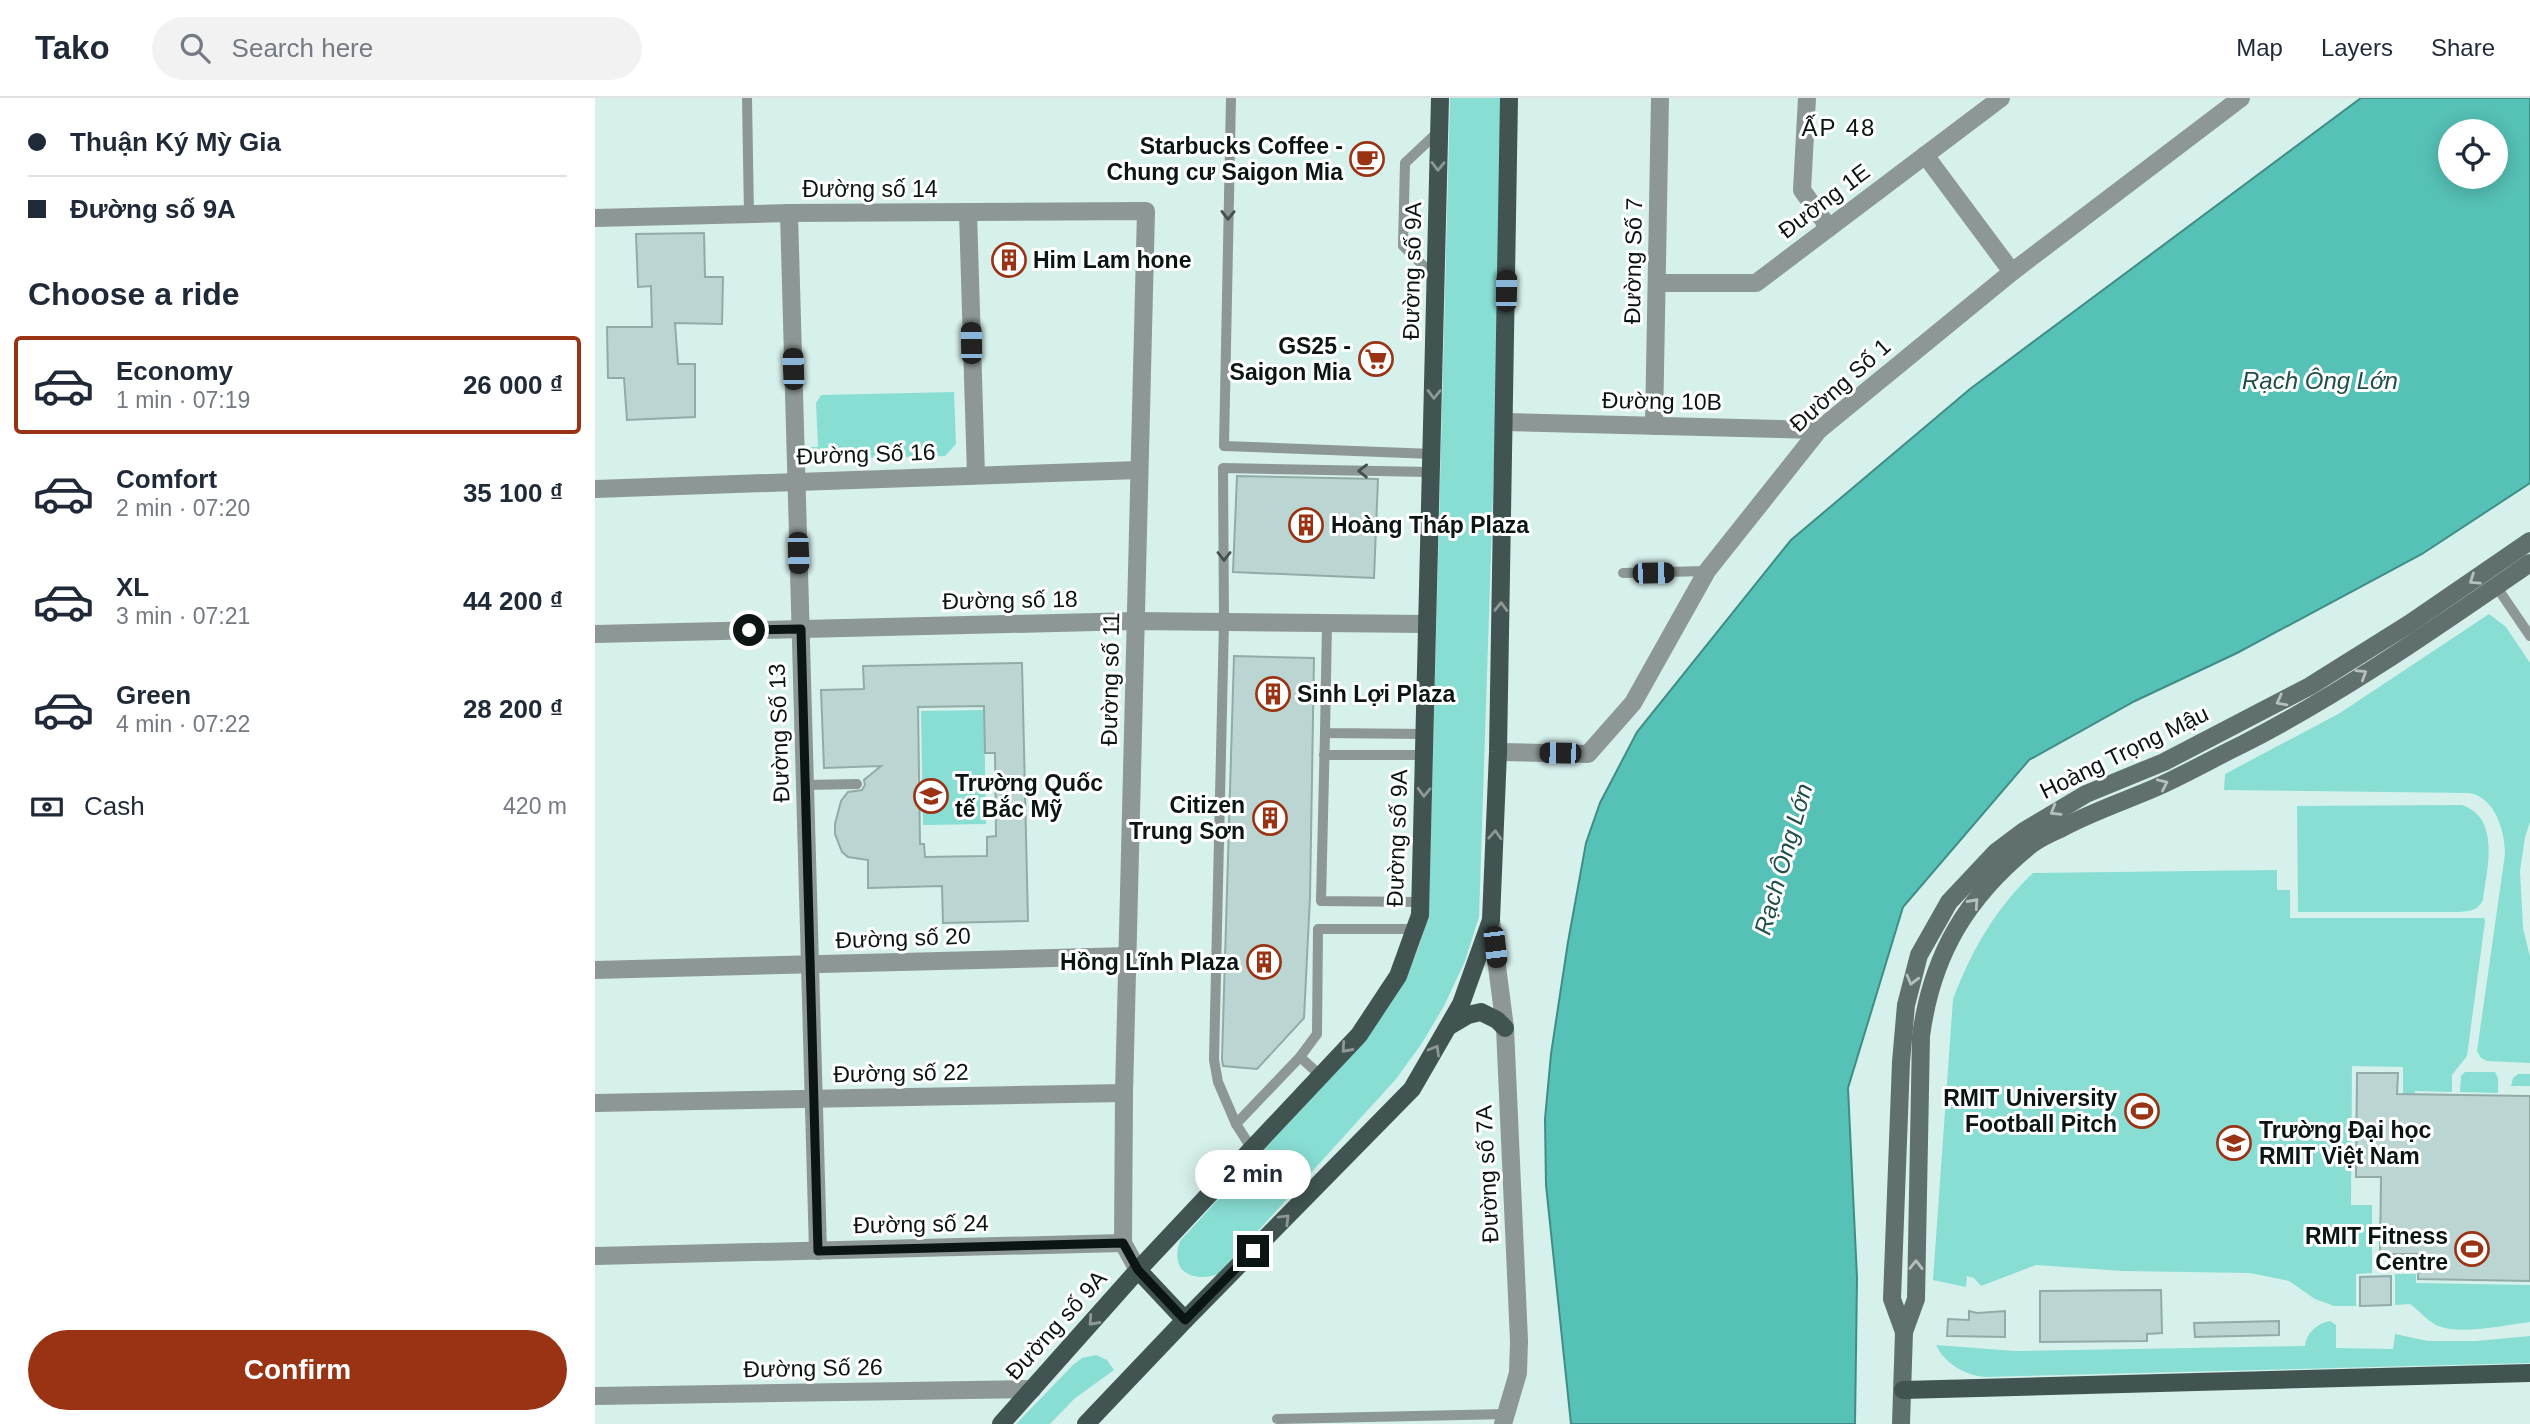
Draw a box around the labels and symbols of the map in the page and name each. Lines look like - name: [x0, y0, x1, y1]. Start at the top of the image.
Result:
- district label: ẤP 48: [1802, 114, 1876, 141]
- place label: Starbucks Coffee - Chung cư Saigon Mia: [1107, 133, 1343, 185]
- cafe icon: Starbucks Coffee - Chung cư Saigon Mia: [1348, 140, 1386, 178]
- street label: Đường 1E: [1773, 158, 1875, 244]
- one-way arrow: [1431, 161, 1446, 172]
- street label: Đường số 14: [802, 176, 938, 202]
- street label: Đường Số 7: [1619, 198, 1647, 324]
- street label: Đường số 9A: [1398, 201, 1426, 340]
- one-way arrow: [1221, 210, 1236, 221]
- building icon: Him Lam hone: [990, 241, 1028, 279]
- place label: Him Lam hone: [1033, 247, 1191, 273]
- car: [1496, 270, 1517, 312]
- car: [961, 322, 982, 364]
- place label: GS25 - Saigon Mia: [1230, 333, 1351, 385]
- street label: Đường Số 1: [1784, 333, 1896, 437]
- supermarket icon: GS25 - Saigon Mia: [1357, 340, 1395, 378]
- car: [782, 348, 805, 390]
- water label: Rạch Ông Lớn: [2242, 367, 2398, 394]
- street label: Đường 10B: [1602, 387, 1722, 415]
- one-way arrow: [1426, 389, 1442, 399]
- street label: Đường Số 16: [796, 439, 936, 469]
- one-way arrow: [1357, 463, 1368, 478]
- building icon: Hoàng Tháp Plaza: [1287, 506, 1325, 544]
- place label: Hoàng Tháp Plaza: [1331, 512, 1529, 538]
- car: [787, 532, 810, 574]
- one-way arrow: [1216, 551, 1232, 562]
- car: [1632, 562, 1675, 584]
- one-way arrow: [2469, 572, 2482, 584]
- street label: Đường số 18: [942, 586, 1078, 614]
- one-way arrow: [1493, 601, 1508, 612]
- street label: Đường số 11: [1096, 612, 1124, 746]
- route start: [733, 614, 765, 646]
- street label: Đường Số 13: [764, 663, 794, 803]
- one-way arrow: [2354, 670, 2367, 683]
- building icon: Sinh Lợi Plaza: [1254, 675, 1292, 713]
- place label: Sinh Lợi Plaza: [1297, 681, 1455, 707]
- one-way arrow: [2276, 693, 2288, 706]
- street label: Hoàng Trọng Mậu: [2036, 700, 2212, 804]
- car: [1539, 742, 1582, 764]
- street label: Đường số 9A: [1382, 768, 1412, 907]
- place label: Trường Quốc tế Bắc Mỹ: [955, 770, 1103, 822]
- school or university icon: Trường Quốc tế Bắc Mỹ: [912, 777, 950, 815]
- one-way arrow: [2156, 778, 2168, 792]
- water label: Rạch Ông Lớn: [1749, 780, 1817, 938]
- one-way arrow: [1416, 787, 1431, 798]
- place label: Citizen Trung Sơn: [1129, 792, 1245, 844]
- building icon: Citizen Trung Sơn: [1251, 799, 1289, 837]
- one-way arrow: [2050, 803, 2063, 816]
- one-way arrow: [1487, 829, 1502, 840]
- one-way arrow: [1966, 899, 1978, 912]
- street label: Đường số 20: [835, 923, 971, 953]
- car: [1483, 925, 1508, 969]
- building icon: Hồng Lĩnh Plaza: [1245, 943, 1283, 981]
- place label: Hồng Lĩnh Plaza: [1060, 949, 1239, 975]
- one-way arrow: [1906, 974, 1921, 986]
- one-way arrow: [1342, 1040, 1355, 1053]
- one-way arrow: [1427, 1044, 1440, 1057]
- street label: Đường số 22: [833, 1059, 969, 1087]
- place label: RMIT University Football Pitch: [1943, 1085, 2117, 1137]
- sports icon: RMIT University Football Pitch: [2123, 1092, 2161, 1130]
- street label: Đường số 7A: [1470, 1104, 1504, 1244]
- place label: Trường Đại học RMIT Việt Nam: [2259, 1117, 2432, 1169]
- school or university icon: Trường Đại học RMIT Việt Nam: [2215, 1124, 2253, 1162]
- callout: 2 min: [1195, 1150, 1311, 1198]
- street label: Đường số 24: [853, 1210, 989, 1238]
- one-way arrow: [1276, 1214, 1289, 1227]
- place label: RMIT Fitness Centre: [2305, 1223, 2448, 1275]
- sports icon: RMIT Fitness Centre: [2453, 1230, 2491, 1268]
- route end: [1237, 1235, 1269, 1267]
- one-way arrow: [1908, 1259, 1924, 1270]
- street label: Đường số 9A: [1000, 1265, 1112, 1385]
- one-way arrow: [1089, 1313, 1101, 1326]
- street label: Đường Số 26: [743, 1354, 883, 1382]

